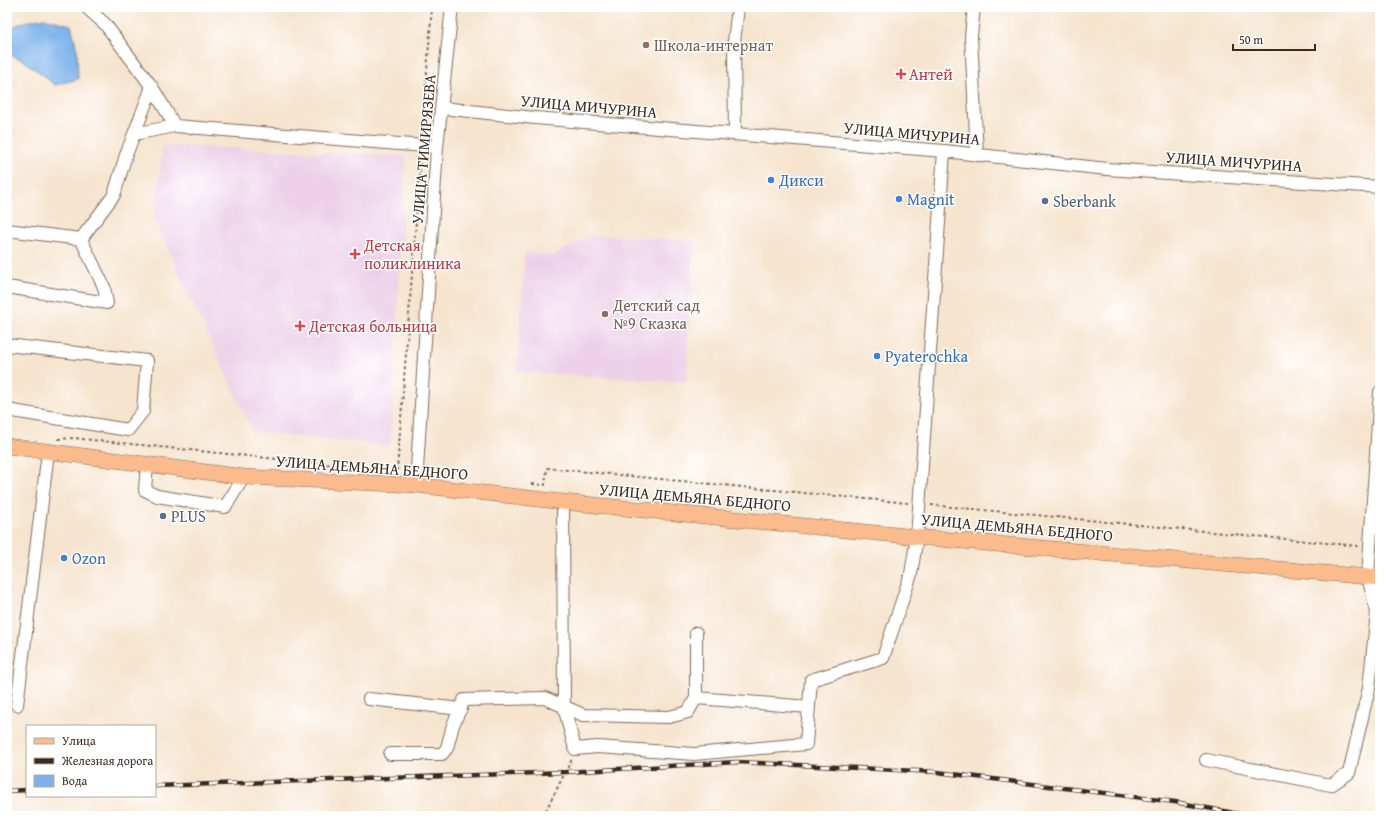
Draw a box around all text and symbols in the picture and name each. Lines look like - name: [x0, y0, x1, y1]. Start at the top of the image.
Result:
- scale bar: [1233, 26, 1315, 52]
- text: 50 m: [1239, 31, 1263, 48]
- place label: Школа-интернат: [654, 33, 773, 57]
- marker: Школа-интернат: [641, 40, 651, 50]
- place label: Антей: [909, 62, 953, 86]
- marker: Антей: [896, 69, 906, 79]
- street label: УЛИЦА ТИМИРЯЗЕВА: [404, 73, 442, 225]
- street label: УЛИЦА МИЧУРИНА: [520, 88, 658, 124]
- street label: УЛИЦА МИЧУРИНА: [843, 115, 981, 151]
- street label: УЛИЦА МИЧУРИНА: [1165, 144, 1303, 178]
- place label: Дикси: [778, 168, 824, 192]
- marker: Дикси: [766, 175, 776, 185]
- place label: Magnit: [907, 187, 955, 211]
- place label: Sberbank: [1053, 189, 1117, 213]
- marker: Magnit: [894, 194, 904, 204]
- marker: Sberbank: [1040, 196, 1050, 206]
- place label: Детская поликлиника: [363, 233, 461, 275]
- marker: Детская поликлиника: [349, 248, 361, 260]
- place label: Детский сад №9 Сказка: [612, 293, 700, 335]
- marker: Детский сад №9 Сказка: [600, 309, 610, 319]
- place label: Детская больница: [308, 314, 438, 338]
- marker: Детская больница: [294, 320, 306, 332]
- place label: Pyaterochka: [885, 344, 969, 368]
- marker: Pyaterochka: [872, 351, 882, 361]
- street label: УЛИЦА ДЕМЬЯНА БЕДНОГО: [275, 448, 469, 486]
- street label: УЛИЦА ДЕМЬЯНА БЕДНОГО: [598, 477, 792, 517]
- place label: PLUS: [171, 504, 206, 528]
- street label: УЛИЦА ДЕМЬЯНА БЕДНОГО: [920, 507, 1114, 547]
- marker: PLUS: [158, 511, 168, 521]
- place label: Ozon: [72, 546, 106, 570]
- marker: Ozon: [59, 553, 69, 563]
- legend: [26, 725, 156, 797]
- text: Улица: [62, 732, 96, 749]
- text: Железная дорога: [61, 752, 153, 769]
- text: Вода: [62, 772, 87, 789]

